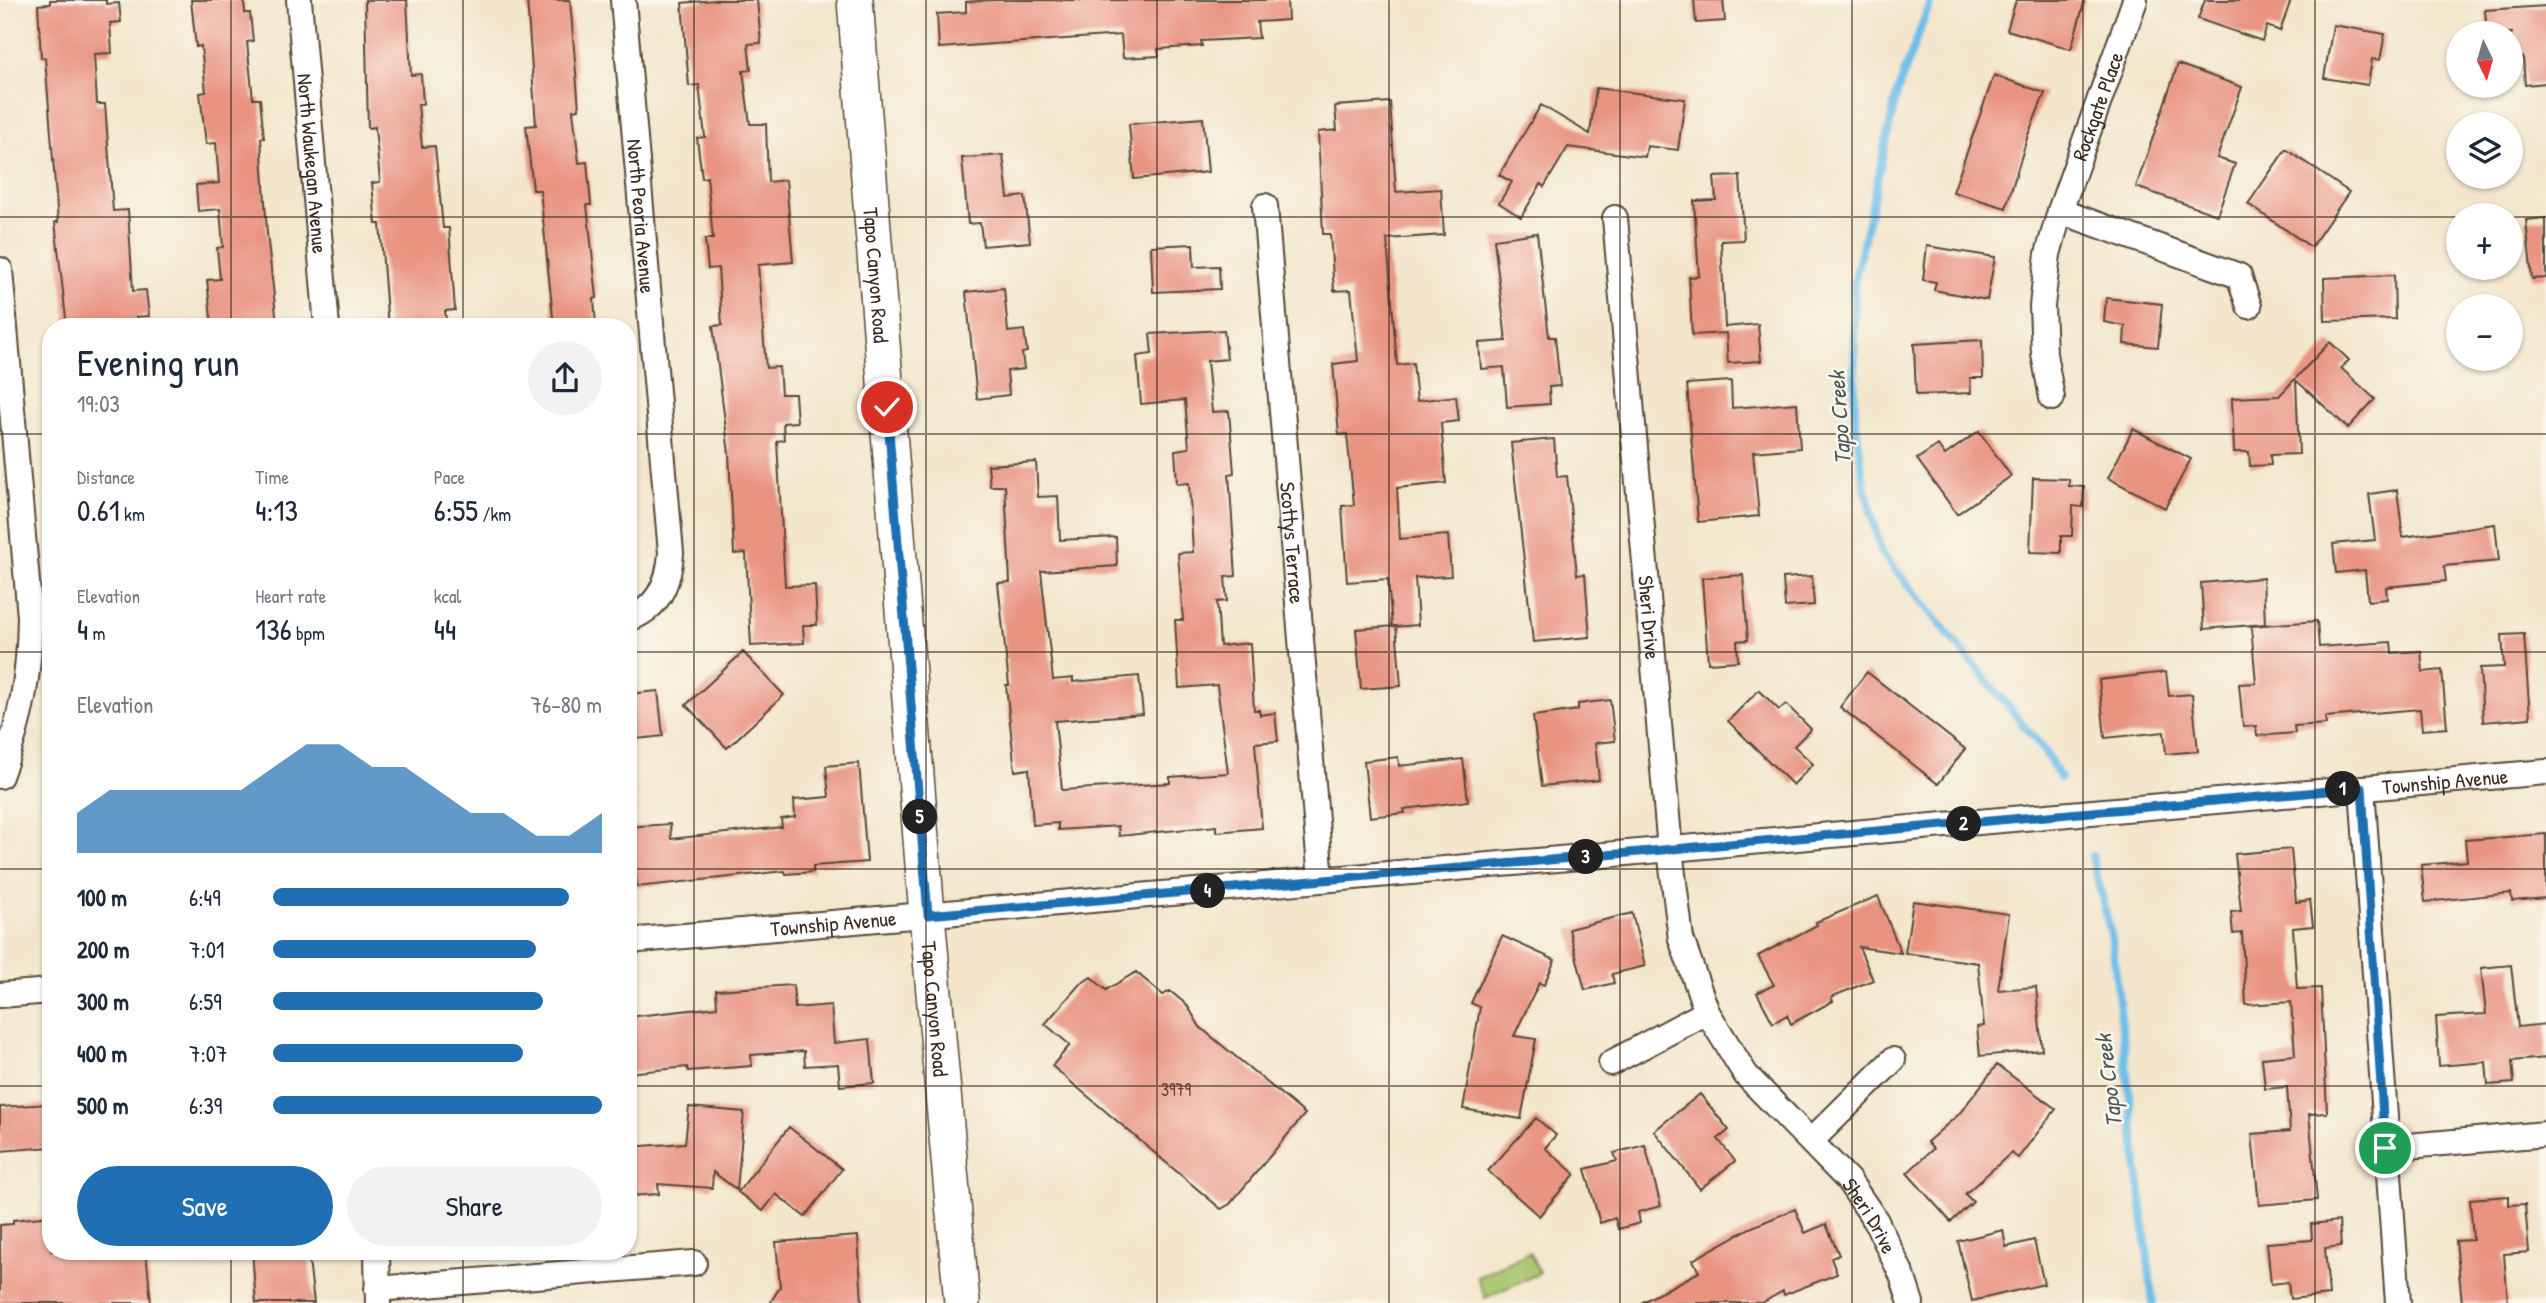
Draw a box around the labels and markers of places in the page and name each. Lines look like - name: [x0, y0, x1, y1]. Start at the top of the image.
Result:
- pin: [857, 377, 917, 437]
- pin: 1: [2326, 772, 2360, 806]
- pin: 5: [902, 800, 937, 834]
- pin: 2: [1946, 806, 1982, 842]
- pin: 3: [1568, 840, 1604, 874]
- pin: 4: [1190, 874, 1226, 908]
- pin: [2355, 1118, 2415, 1178]

